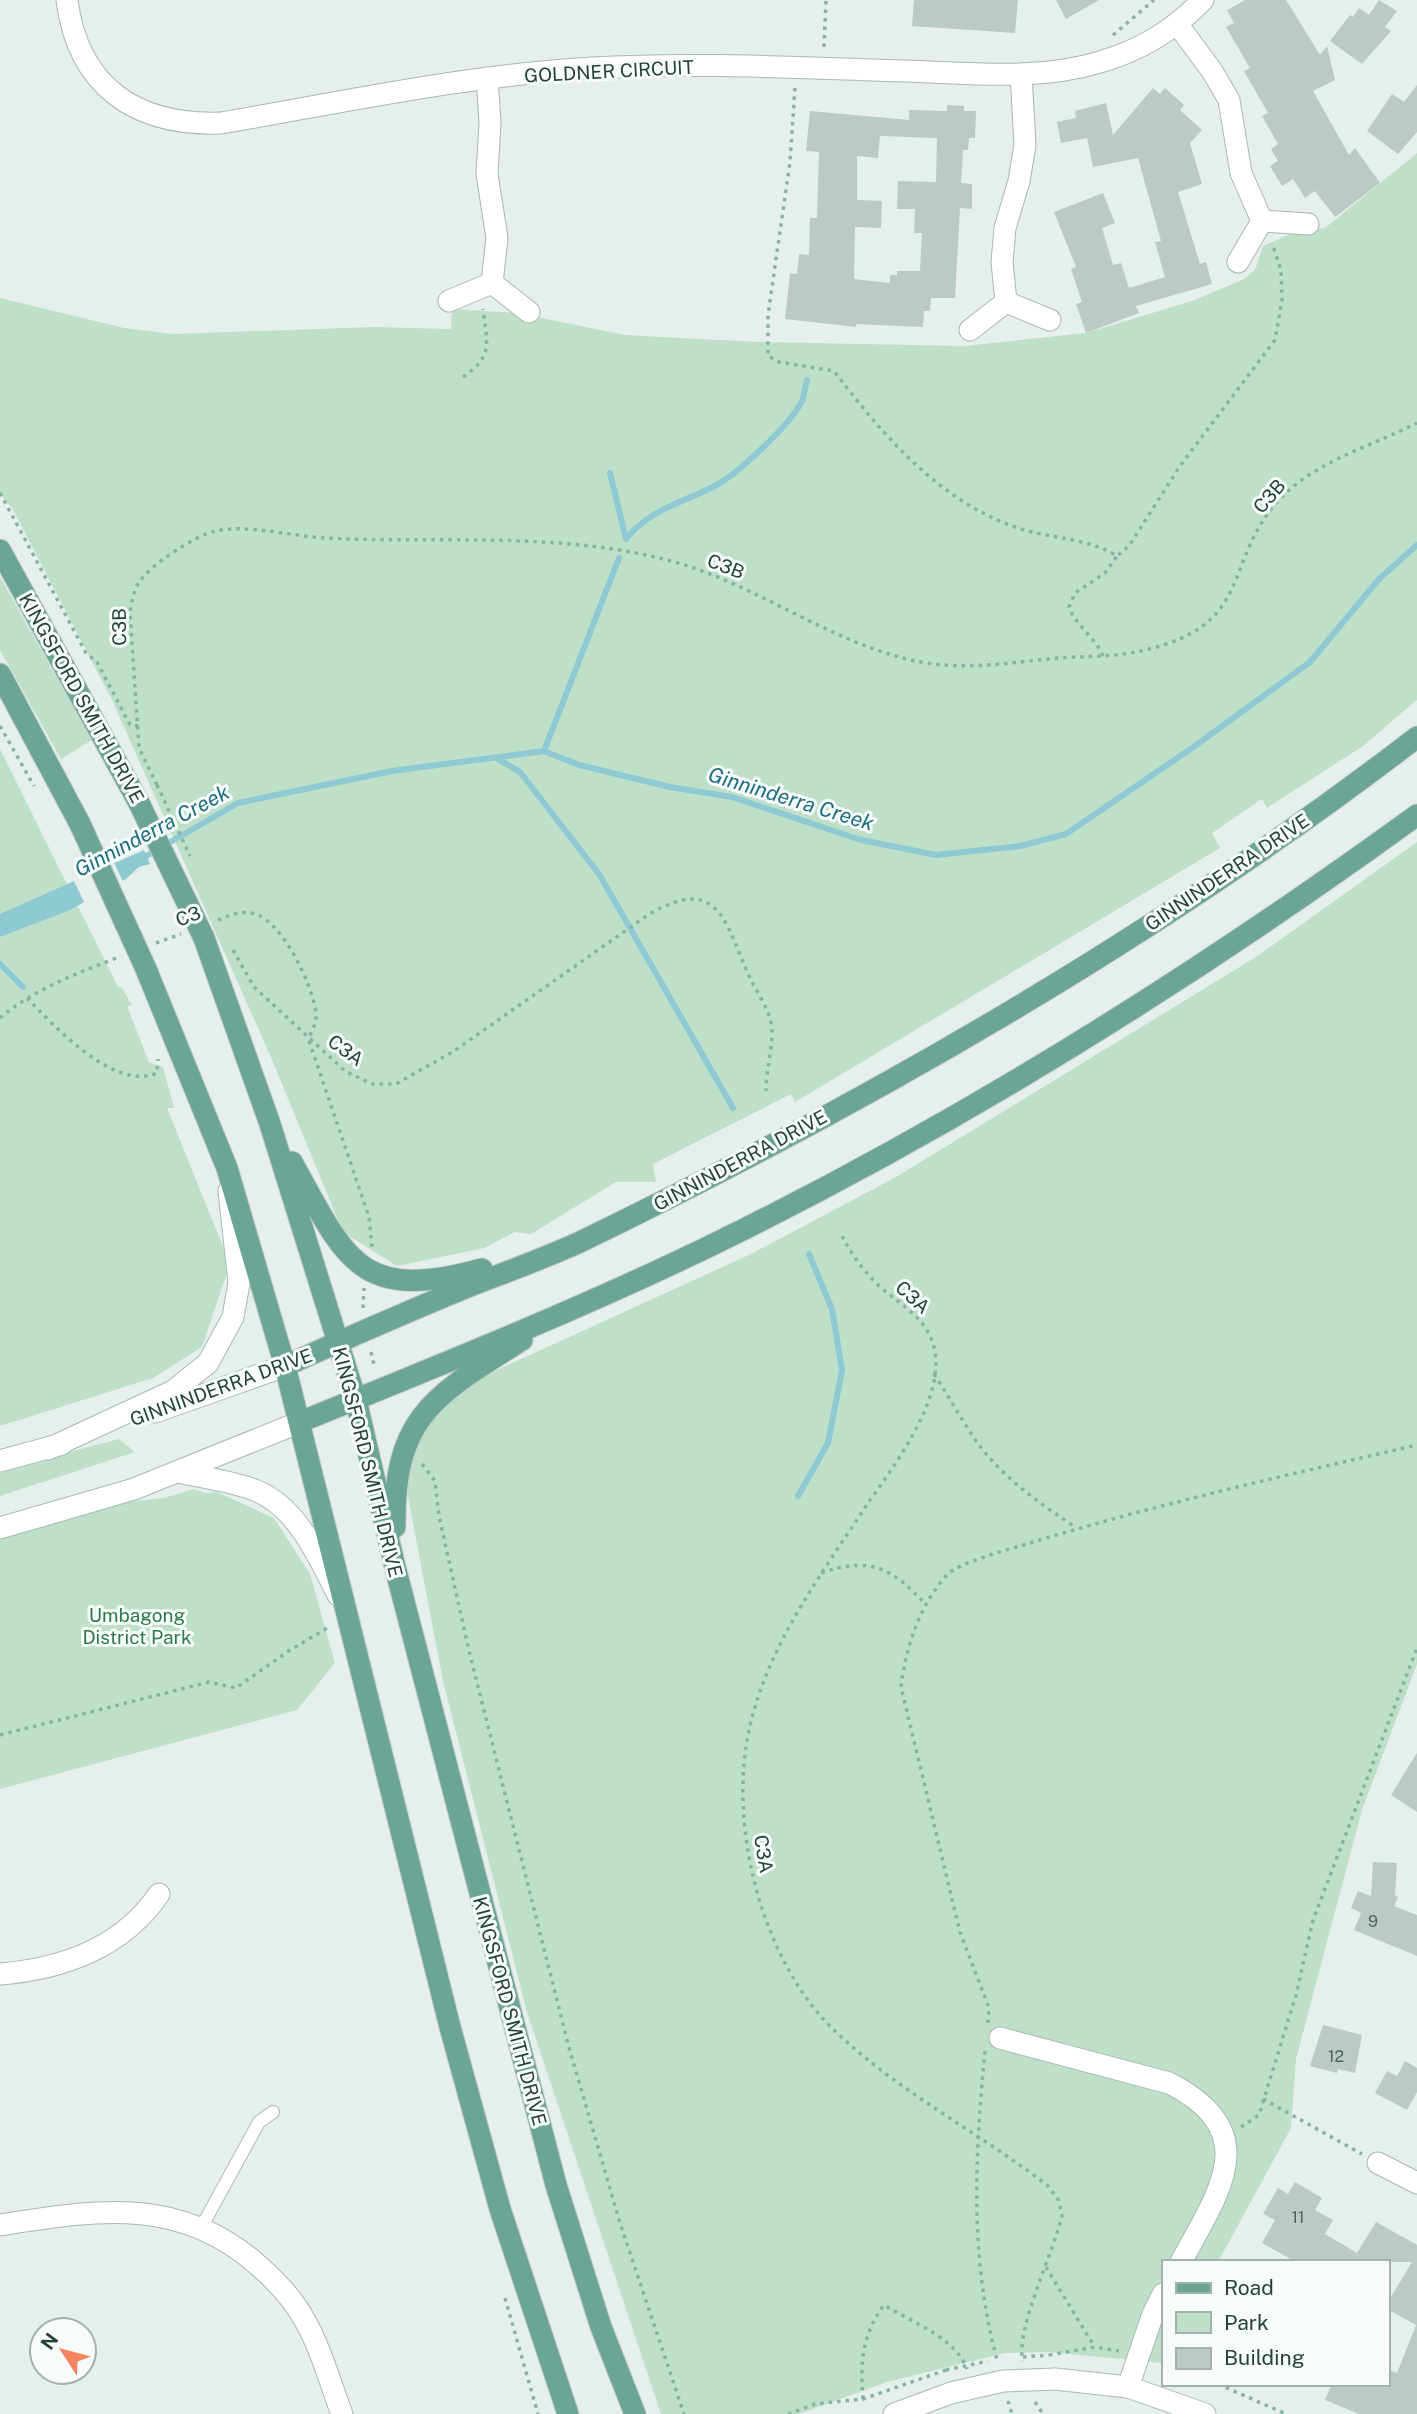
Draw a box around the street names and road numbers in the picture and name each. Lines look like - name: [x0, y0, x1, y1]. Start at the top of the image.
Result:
- street label: GOLDNER CIRCUIT: [524, 56, 694, 86]
- street label: C3B: [1248, 475, 1290, 517]
- street label: C3B: [704, 549, 748, 583]
- street label: KINGSFORD SMITH DRIVE: [15, 589, 149, 807]
- street label: C3B: [108, 608, 130, 646]
- street label: GINNINDERRA DRIVE: [1141, 809, 1313, 935]
- street label: C3: [172, 901, 204, 931]
- street label: C3A: [324, 1030, 368, 1070]
- street label: GINNINDERRA DRIVE: [650, 1105, 830, 1215]
- street label: C3A: [891, 1276, 935, 1318]
- street label: GINNINDERRA DRIVE: [127, 1344, 315, 1430]
- street label: KINGSFORD SMITH DRIVE: [329, 1345, 407, 1579]
- street label: C3A: [750, 1833, 778, 1875]
- street label: KINGSFORD SMITH DRIVE: [469, 1894, 551, 2128]

